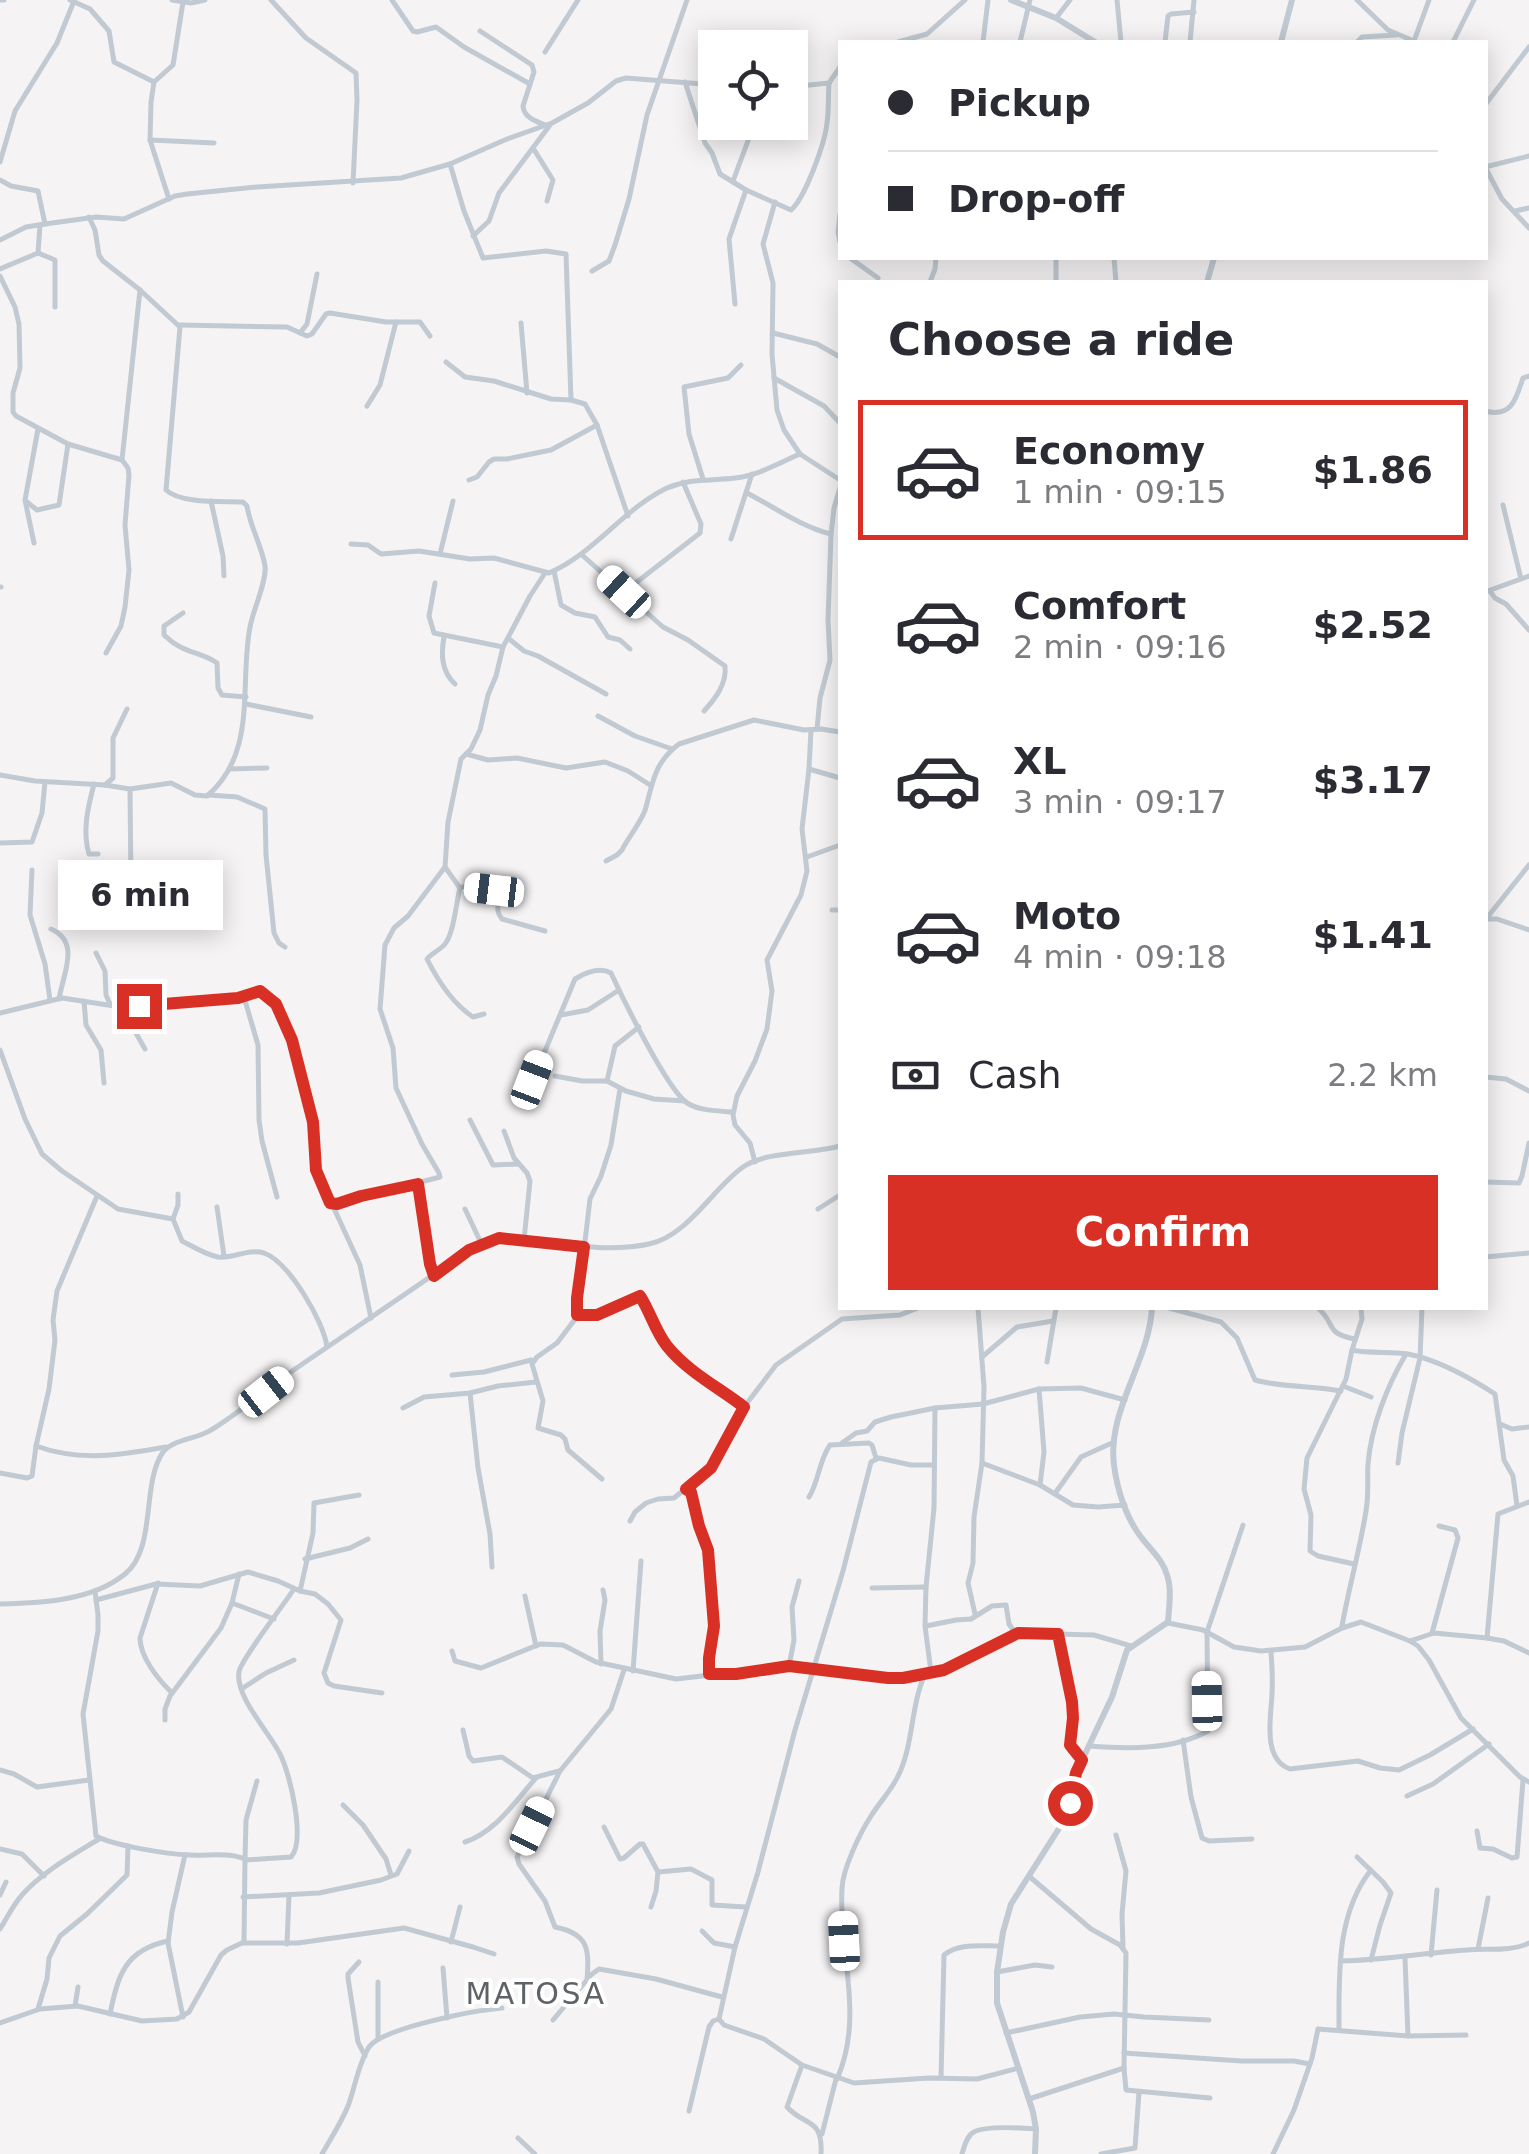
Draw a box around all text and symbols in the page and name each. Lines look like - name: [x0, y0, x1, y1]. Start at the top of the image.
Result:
- map controls: [698, 30, 808, 140]
- button: locate: [698, 30, 808, 140]
- text: Pickup: [948, 81, 1091, 125]
- text: Drop-off: [948, 177, 1124, 221]
- text: Choose a ride: [888, 313, 1234, 366]
- icon: car: [893, 425, 983, 515]
- text: Economy: [1013, 429, 1205, 473]
- text: $1.86: [1313, 448, 1433, 492]
- text: 1 min · 09:15: [1013, 473, 1227, 511]
- car: [592, 561, 656, 623]
- icon: car: [893, 580, 983, 670]
- text: Comfort: [1013, 584, 1186, 628]
- text: $2.52: [1313, 603, 1433, 647]
- text: 2 min · 09:16: [1013, 628, 1227, 666]
- icon: car: [893, 735, 983, 825]
- text: XL: [1013, 739, 1067, 783]
- text: $3.17: [1313, 758, 1433, 802]
- text: 3 min · 09:17: [1013, 783, 1227, 821]
- callout: 6 min: [56, 861, 222, 931]
- car: [462, 871, 526, 909]
- text: 6 min: [90, 876, 191, 914]
- icon: car: [893, 890, 983, 980]
- text: Moto: [1013, 894, 1121, 938]
- text: $1.41: [1313, 913, 1433, 957]
- text: 4 min · 09:18: [1013, 938, 1227, 976]
- route end: [117, 984, 162, 1029]
- car: [507, 1047, 557, 1113]
- icon: cash: [888, 1048, 943, 1103]
- text: Cash: [968, 1053, 1062, 1097]
- text: 2.2 km: [1327, 1056, 1438, 1094]
- button: Confirm: [888, 1175, 1438, 1290]
- car: [233, 1362, 299, 1422]
- car: [1191, 1671, 1223, 1731]
- route start: [1048, 1781, 1093, 1826]
- car: [505, 1792, 559, 1860]
- car: [827, 1910, 861, 1972]
- district label: MATOSA: [465, 1976, 607, 2011]

